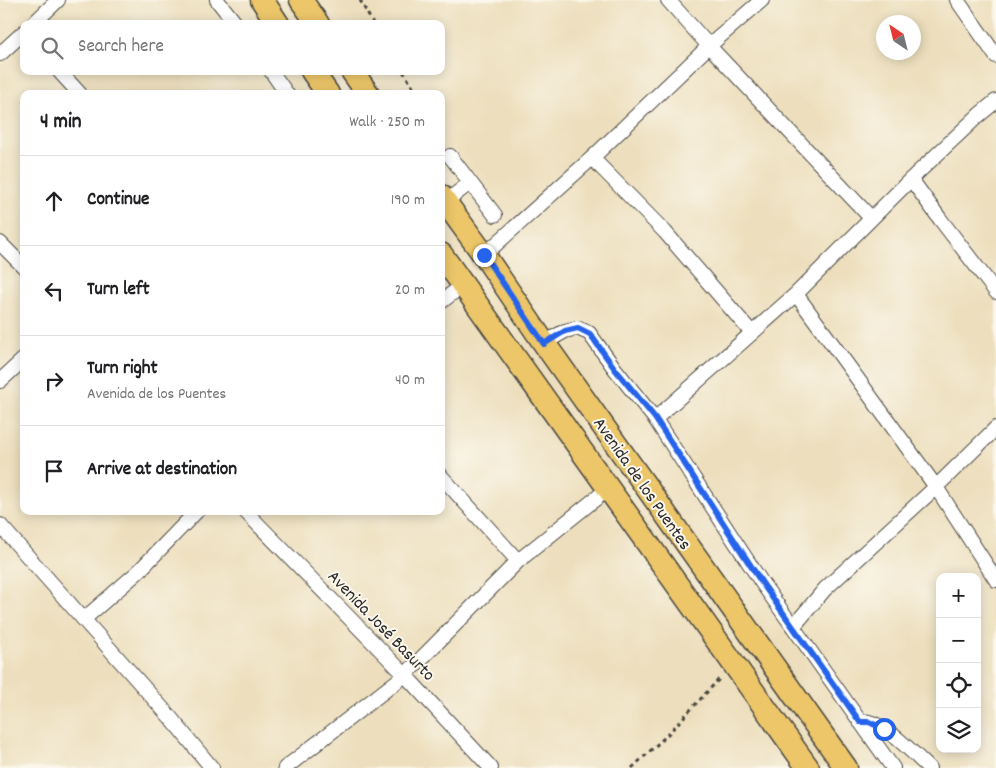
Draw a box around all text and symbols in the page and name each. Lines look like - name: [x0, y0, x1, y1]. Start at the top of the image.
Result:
- north arrow: [876, 15, 921, 60]
- search box: [20, 20, 445, 75]
- icon: search: [38, 34, 66, 62]
- text: Search here: [78, 34, 164, 61]
- text: 4 min: [40, 108, 82, 138]
- text: Walk · 250 m: [349, 111, 425, 134]
- icon: ahead: [40, 187, 68, 215]
- text: Continue: [87, 187, 149, 214]
- text: 190 m: [391, 189, 425, 212]
- route end: [473, 244, 496, 267]
- icon: left: [40, 277, 68, 305]
- text: Turn left: [87, 277, 150, 304]
- text: 20 m: [395, 279, 425, 302]
- text: Turn right: [87, 356, 158, 383]
- icon: right: [40, 367, 68, 395]
- text: 40 m: [395, 369, 425, 392]
- text: Avenida de los Puentes: [87, 383, 226, 406]
- street label: Avenida de los Puentes: [586, 413, 696, 556]
- icon: arrive: [40, 457, 68, 485]
- text: Arrive at destination: [87, 457, 237, 484]
- street label: Avenida José Basurto: [321, 566, 440, 688]
- map controls: [936, 573, 981, 753]
- button: +: [936, 573, 981, 618]
- button: −: [936, 618, 981, 663]
- button: locate: [936, 663, 981, 708]
- button: layers: [936, 708, 981, 753]
- route start: [873, 718, 896, 741]

